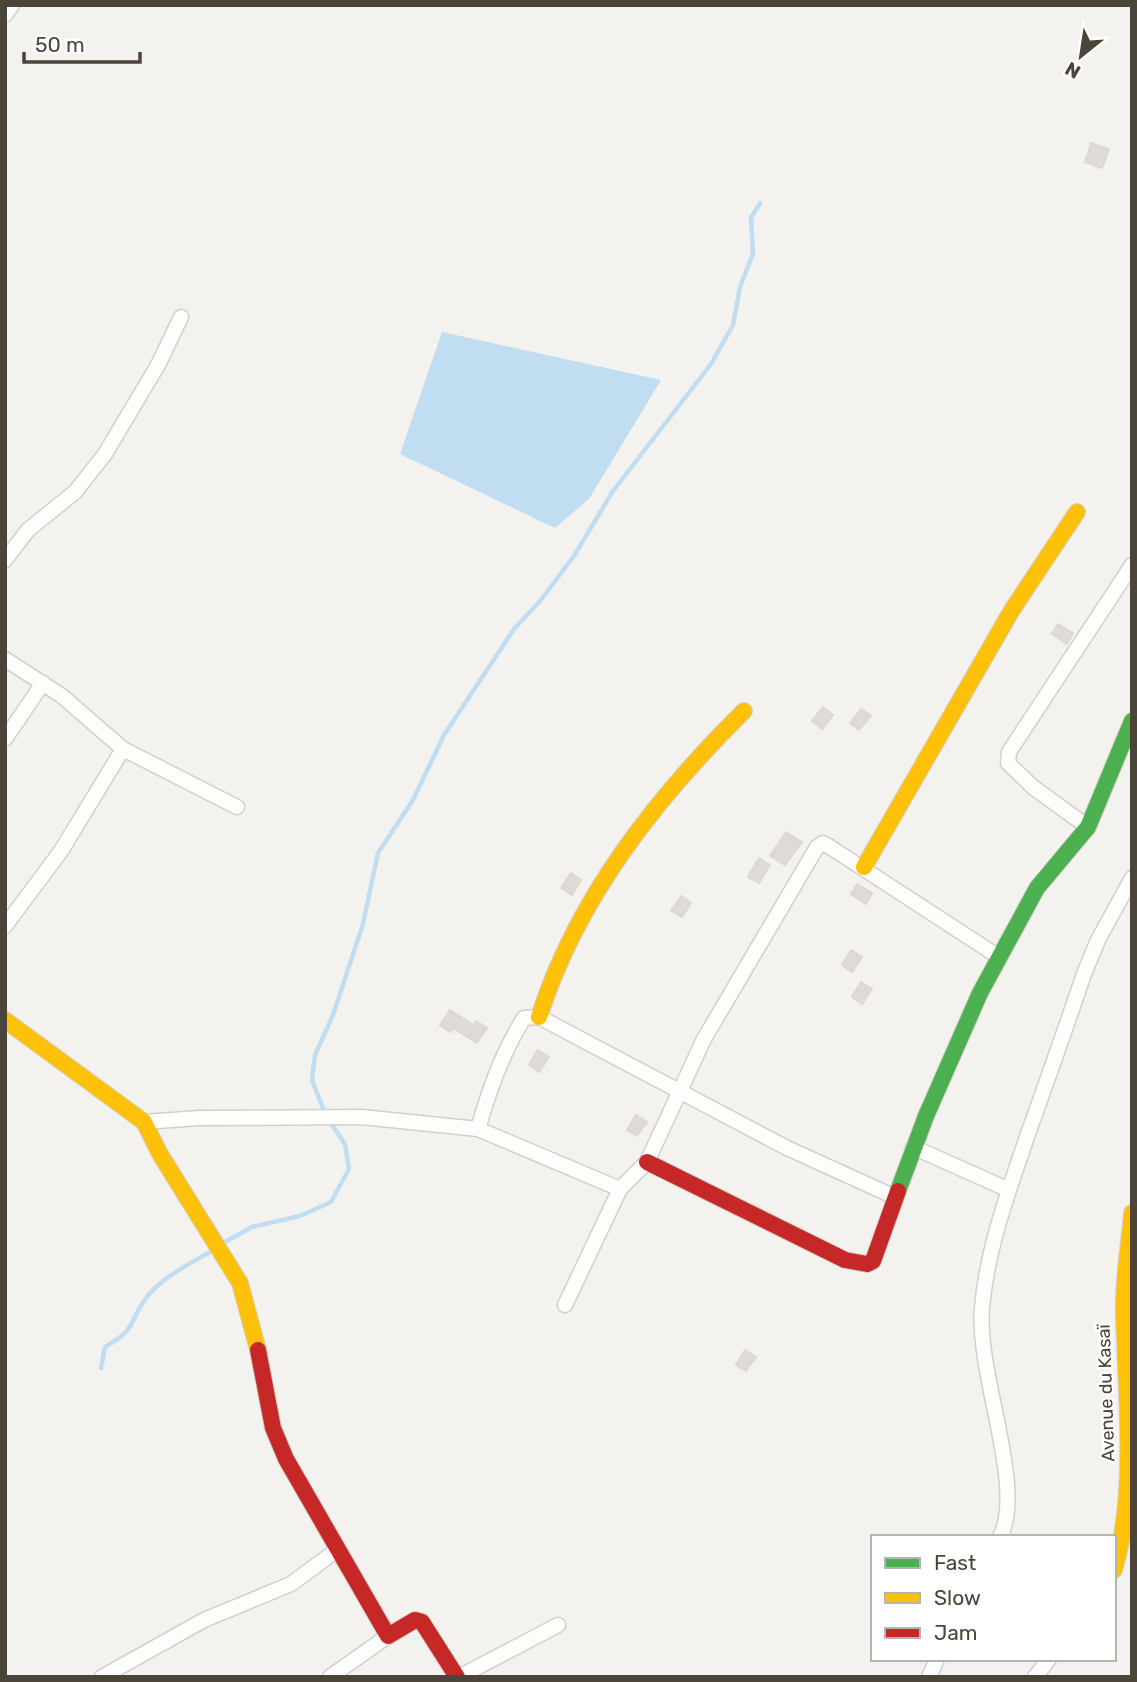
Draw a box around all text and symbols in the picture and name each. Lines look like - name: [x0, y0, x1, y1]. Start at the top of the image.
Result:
- scale bar: [24, 21, 140, 65]
- north arrow: [1046, 21, 1116, 91]
- text: 50 m: [35, 32, 85, 57]
- text: N: [1061, 57, 1084, 84]
- street label: Avenue du Kasaï: [1093, 1323, 1119, 1462]
- legend: [871, 1535, 1116, 1661]
- text: Fast: [934, 1550, 976, 1575]
- text: Slow: [934, 1585, 981, 1610]
- text: Jam: [934, 1620, 978, 1645]

